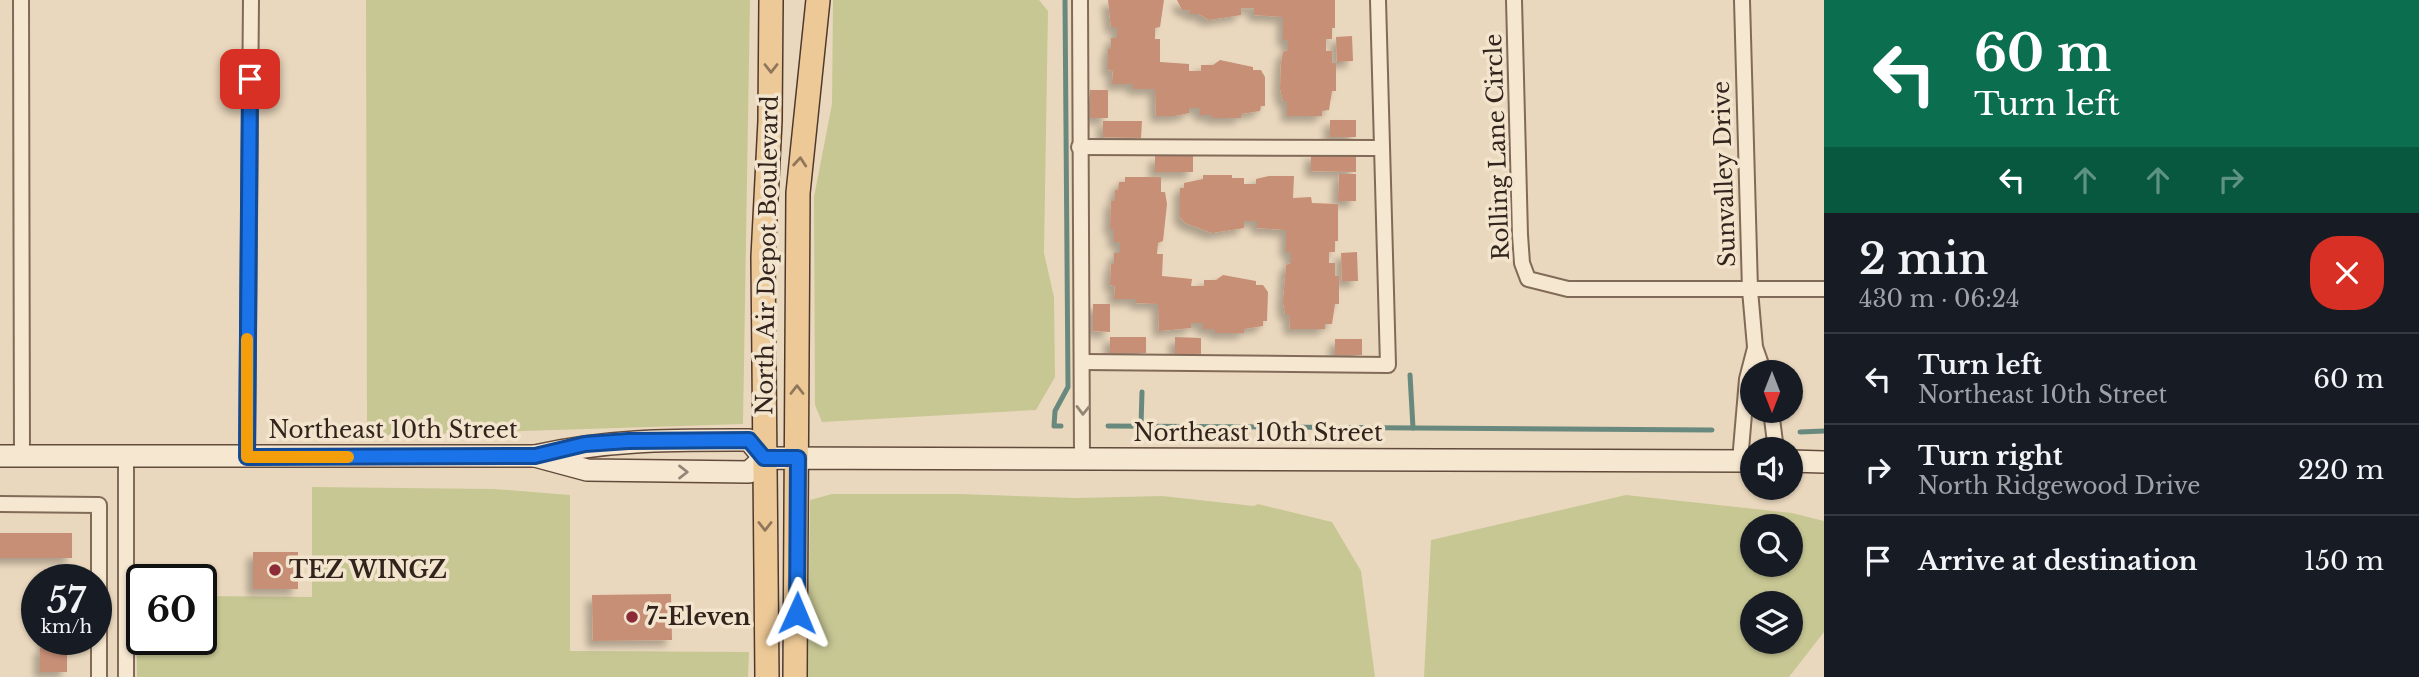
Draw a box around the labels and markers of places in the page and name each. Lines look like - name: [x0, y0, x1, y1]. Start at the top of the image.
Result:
- pin: [220, 49, 280, 109]
- place label: TEZ WINGZ: [289, 556, 447, 584]
- marker: TEZ WINGZ: [267, 562, 283, 578]
- place label: 7-Eleven: [646, 603, 751, 631]
- marker: 7-Eleven: [624, 609, 640, 625]

